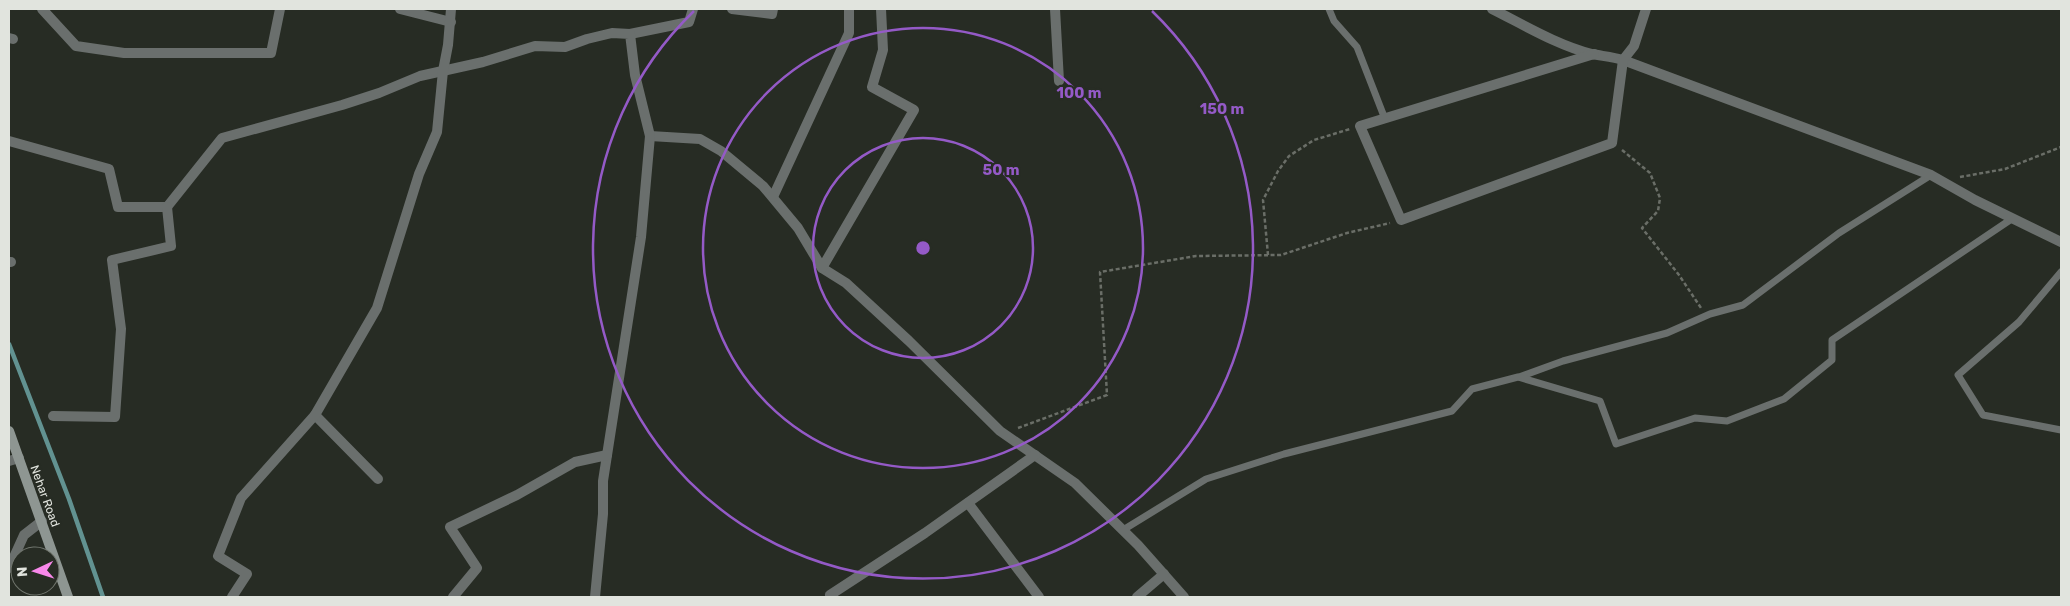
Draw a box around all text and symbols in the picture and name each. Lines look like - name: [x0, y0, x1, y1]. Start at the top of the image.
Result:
- text: 100 m: [1057, 84, 1101, 102]
- text: 150 m: [1200, 100, 1244, 118]
- text: 50 m: [983, 161, 1019, 179]
- centre of rings: [914, 239, 932, 257]
- street label: Nehar Road: [27, 463, 63, 529]
- north arrow: [10, 546, 60, 596]
- text: N: [14, 566, 31, 577]

